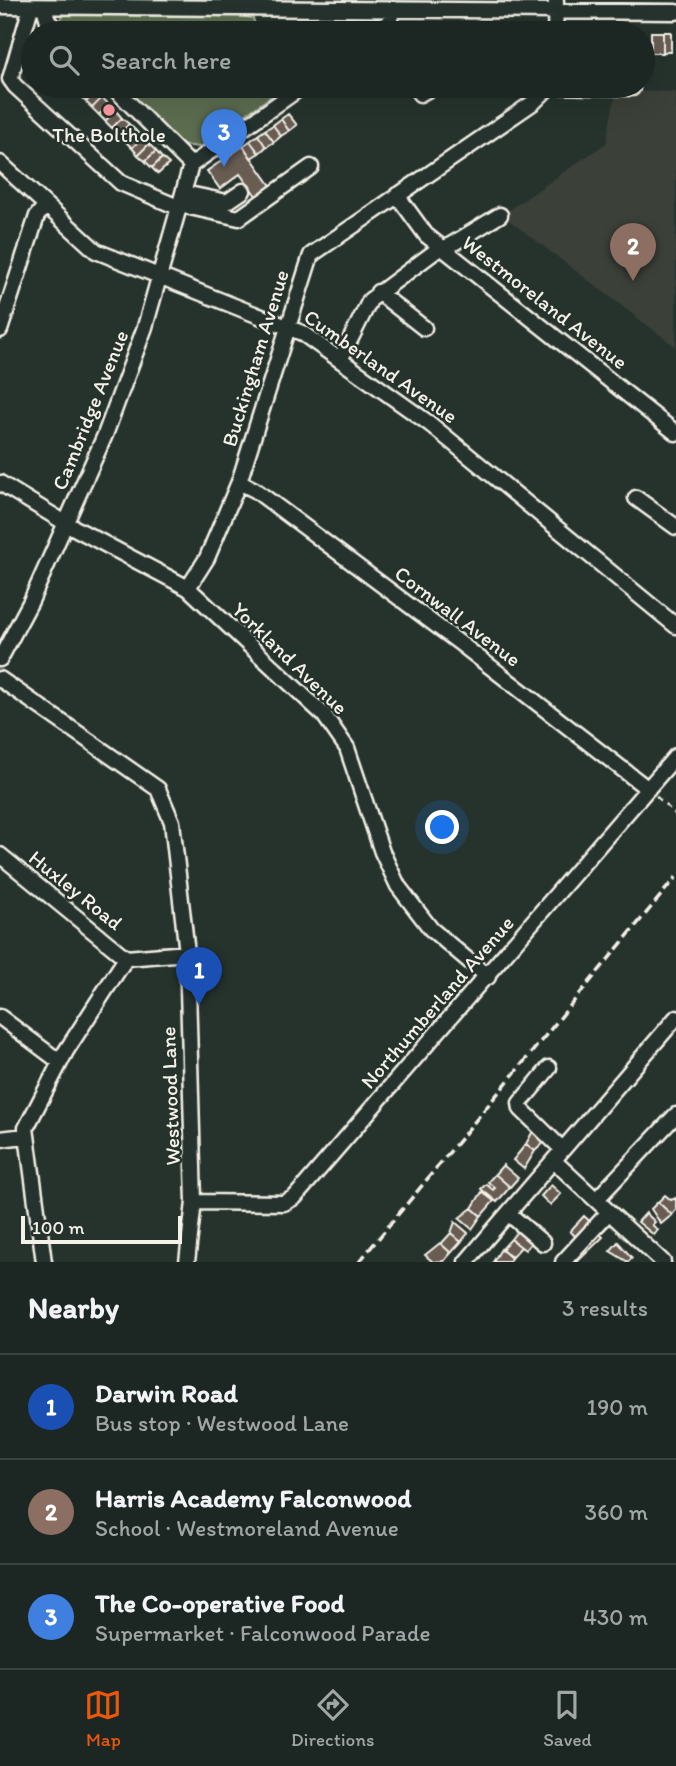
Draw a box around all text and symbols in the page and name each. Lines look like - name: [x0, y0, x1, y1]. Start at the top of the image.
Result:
- search box: [21, 21, 655, 98]
- icon: search: [45, 41, 83, 79]
- text: Search here: [101, 44, 231, 76]
- marker: The Bolthole: [101, 102, 117, 118]
- pin: 3: [201, 109, 247, 167]
- place label: The Bolthole: [52, 122, 166, 147]
- pin: 2: [610, 223, 656, 281]
- street label: Westmoreland Avenue: [457, 230, 633, 374]
- street label: Buckingham Avenue: [216, 267, 294, 449]
- street label: Cumberland Avenue: [299, 304, 463, 428]
- street label: Cambridge Avenue: [46, 326, 134, 494]
- street label: Cornwall Avenue: [390, 560, 526, 672]
- street label: Yorkland Avenue: [227, 596, 353, 720]
- your location: [425, 810, 459, 844]
- street label: Huxley Road: [24, 845, 128, 936]
- street label: Northumberland Avenue: [355, 910, 519, 1094]
- pin: 1: [176, 947, 222, 1005]
- street label: Westwood Lane: [155, 1026, 185, 1166]
- scale bar: [21, 1213, 182, 1245]
- text: 100 m: [32, 1216, 84, 1239]
- text: Nearby: [28, 1289, 119, 1326]
- text: 3 results: [562, 1294, 648, 1322]
- text: Darwin Road: [95, 1377, 238, 1409]
- text: 1: [46, 1393, 56, 1421]
- text: 190 m: [587, 1393, 648, 1421]
- text: Bus stop · Westwood Lane: [95, 1409, 349, 1437]
- text: Harris Academy Falconwood: [95, 1482, 411, 1514]
- text: 2: [45, 1498, 57, 1526]
- text: 360 m: [585, 1498, 648, 1526]
- text: School · Westmoreland Avenue: [95, 1514, 399, 1542]
- text: The Co-operative Food: [95, 1587, 344, 1619]
- text: 3: [45, 1603, 57, 1631]
- text: 430 m: [583, 1603, 648, 1631]
- text: Supermarket · Falconwood Parade: [95, 1619, 430, 1647]
- tab: Map: [84, 1686, 122, 1751]
- tab: Directions: [291, 1686, 375, 1751]
- tab: Saved: [543, 1686, 592, 1751]

